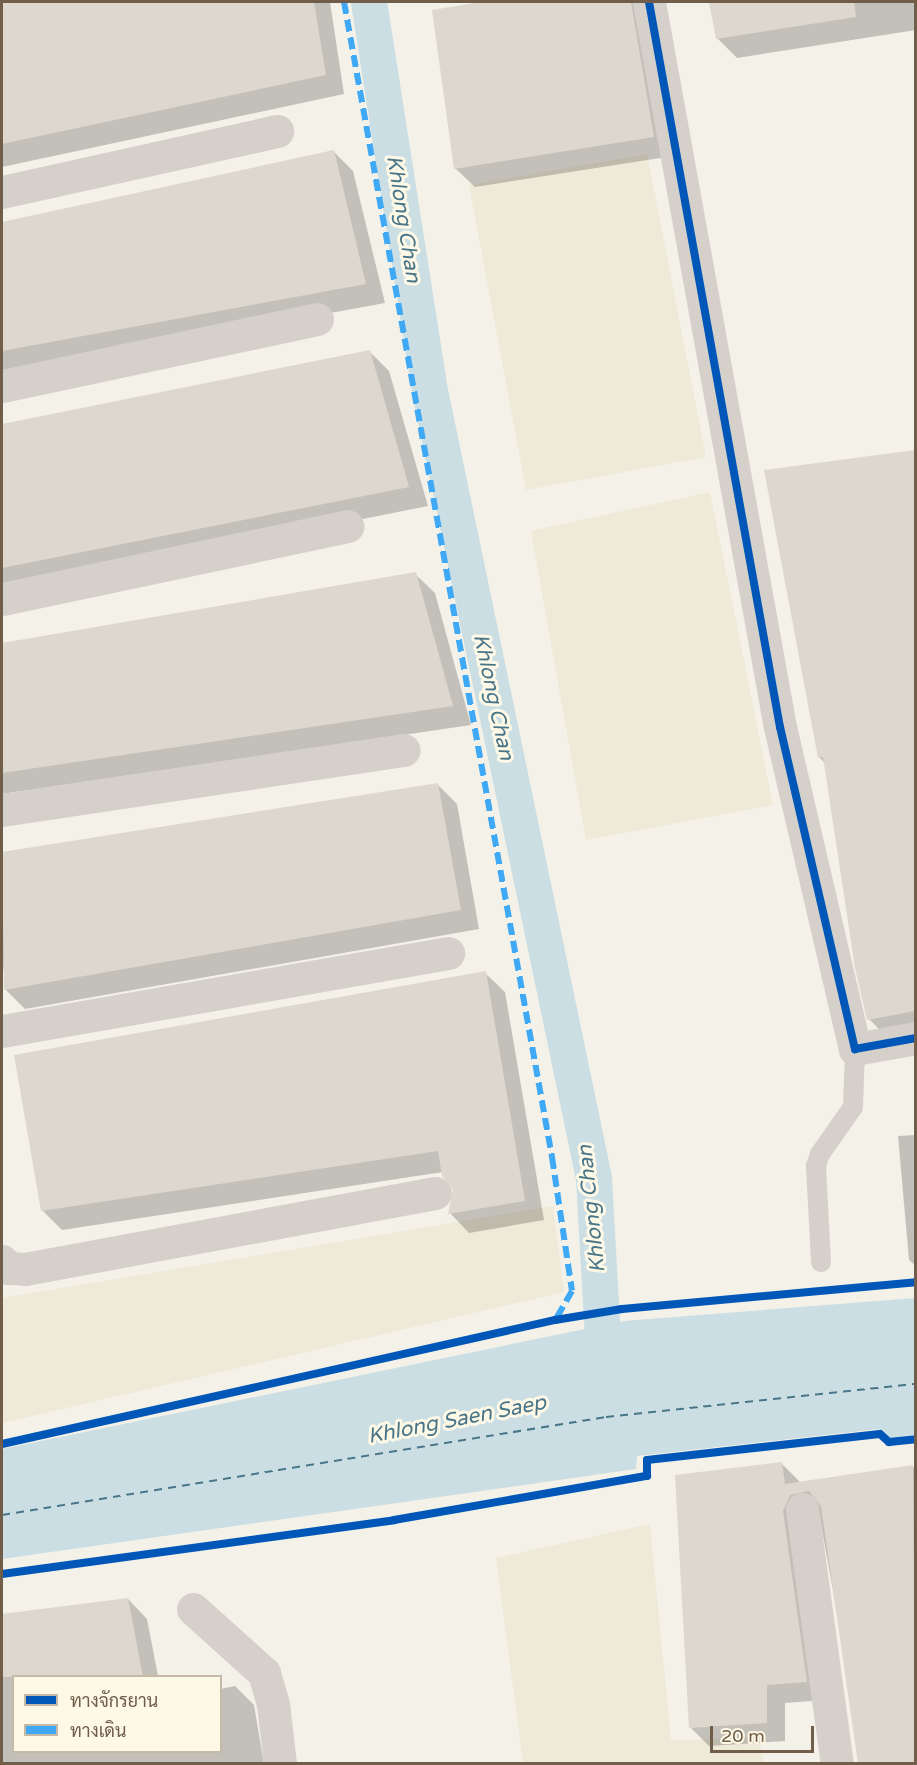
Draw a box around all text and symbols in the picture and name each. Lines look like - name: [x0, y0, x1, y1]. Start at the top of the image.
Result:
- water label: Khlong Chan: [381, 154, 425, 284]
- water label: Khlong Chan: [467, 632, 519, 762]
- water label: Khlong Chan: [573, 1144, 611, 1274]
- water label: Khlong Saen Saep: [366, 1390, 548, 1450]
- legend: [12, 1675, 222, 1753]
- text: ทางจักรยาน: [70, 1690, 158, 1712]
- scale bar: [713, 1714, 816, 1752]
- text: ทางเดิน: [70, 1720, 126, 1742]
- text: 20 m: [721, 1725, 765, 1747]

